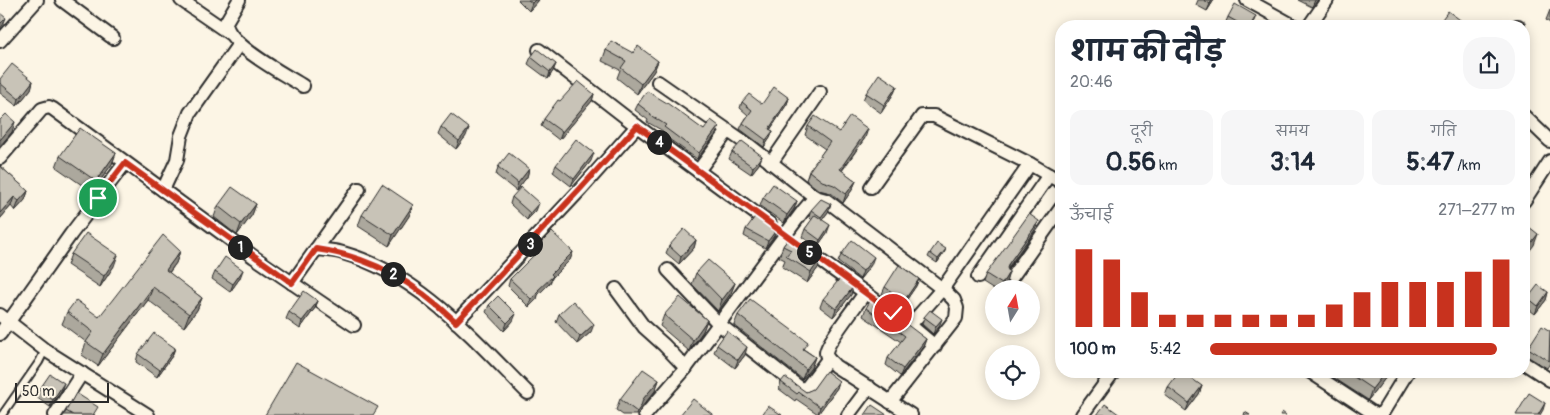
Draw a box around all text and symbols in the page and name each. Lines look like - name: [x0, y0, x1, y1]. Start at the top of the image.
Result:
- text: शाम की दौड़: [1070, 35, 1224, 70]
- button: share: [1463, 37, 1515, 89]
- text: 20:46: [1070, 72, 1113, 92]
- text: दूरी: [1130, 123, 1153, 140]
- text: समय: [1276, 123, 1309, 140]
- text: गति: [1431, 123, 1456, 140]
- pin: 4: [646, 130, 672, 154]
- text: 4: [655, 134, 664, 151]
- text: 0.56: [1106, 147, 1156, 178]
- text: 3:14: [1270, 147, 1315, 178]
- text: 5:47: [1406, 147, 1454, 178]
- text: km: [1156, 157, 1177, 174]
- text: /km: [1454, 157, 1481, 174]
- pin: [77, 177, 119, 219]
- icon: arrive: [84, 184, 112, 212]
- text: 271–277 m: [1438, 200, 1515, 220]
- text: ऊँचाई: [1070, 205, 1113, 225]
- pin: 3: [518, 232, 542, 256]
- pin: 1: [228, 234, 252, 260]
- text: 3: [527, 236, 534, 253]
- text: 1: [238, 239, 243, 256]
- pin: 5: [796, 240, 822, 264]
- text: 5: [806, 244, 813, 261]
- pin: 2: [380, 262, 406, 286]
- text: 2: [390, 266, 397, 283]
- north arrow: [985, 280, 1040, 335]
- map controls: [985, 280, 1040, 400]
- pin: [872, 292, 914, 334]
- icon: check: [879, 299, 907, 327]
- text: 100 m: [1070, 339, 1116, 359]
- text: 5:42: [1150, 339, 1181, 359]
- button: locate: [985, 345, 1040, 400]
- scale bar: [15, 380, 109, 403]
- text: 50 m: [22, 383, 55, 400]

